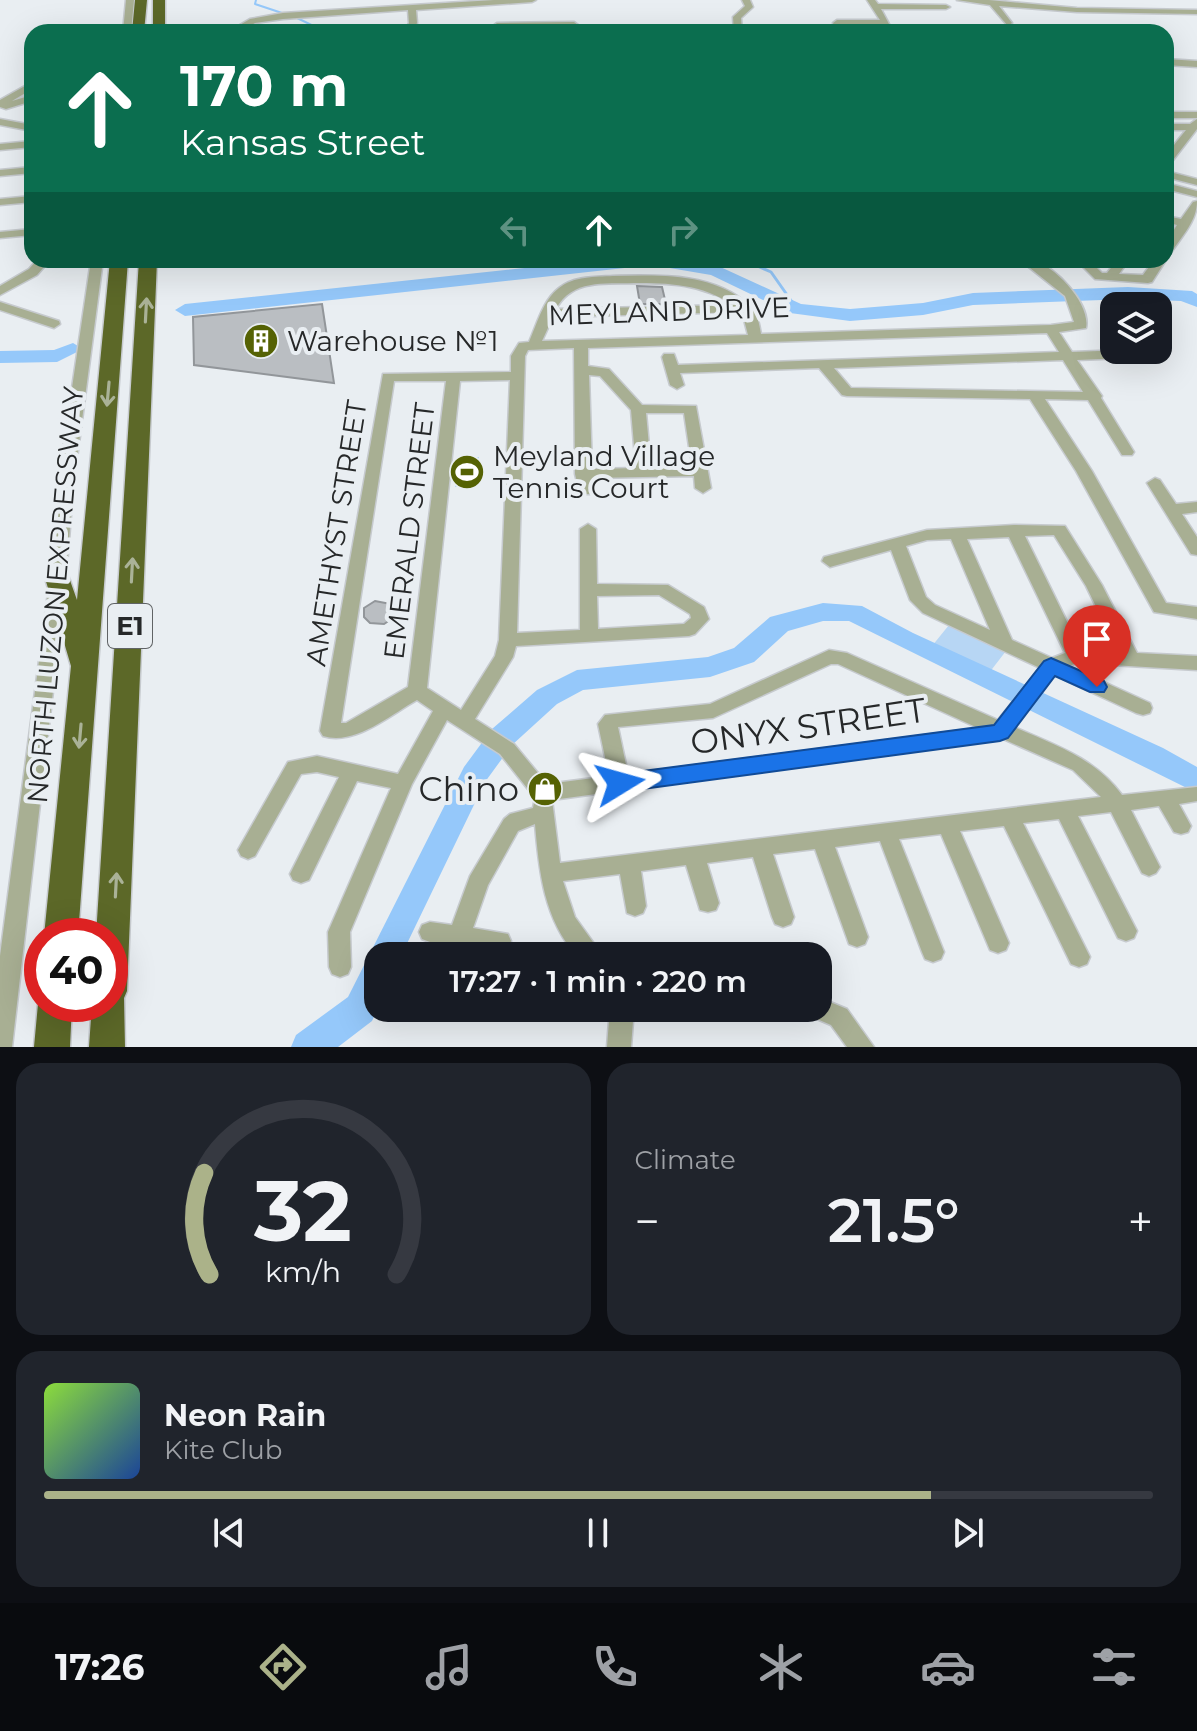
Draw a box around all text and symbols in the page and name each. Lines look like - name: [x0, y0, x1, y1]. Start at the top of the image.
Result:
- text: 170 m: [180, 52, 348, 120]
- icon: ahead: [48, 56, 152, 160]
- text: Kansas Street: [180, 120, 425, 164]
- icon: left: [493, 208, 537, 252]
- icon: ahead: [577, 208, 621, 252]
- icon: right: [661, 208, 705, 252]
- street label: MEYLAND DRIVE: [548, 290, 790, 332]
- map controls: [1100, 292, 1172, 364]
- button: layers: [1100, 292, 1172, 364]
- one-way arrow: [139, 297, 154, 324]
- building icon: Warehouse №1: [242, 322, 280, 360]
- place label: Warehouse №1: [287, 324, 499, 358]
- one-way arrow: [100, 380, 115, 407]
- street label: NORTH LUZON EXPRESSWAY: [20, 385, 90, 805]
- street label: AMETHYST STREET: [298, 398, 374, 668]
- street label: EMERALD STREET: [376, 401, 442, 661]
- place label: Meyland Village Tennis Court: [493, 439, 715, 505]
- sports icon: Meyland Village Tennis Court: [448, 453, 486, 491]
- one-way arrow: [125, 557, 140, 584]
- road number: E1: [108, 604, 152, 648]
- pin: [1063, 605, 1131, 687]
- icon: arrive: [1075, 617, 1119, 661]
- street label: ONYX STREET: [688, 689, 929, 763]
- one-way arrow: [72, 722, 87, 749]
- position arrow: [578, 741, 662, 825]
- place label: Chino: [418, 768, 519, 810]
- shop icon: Chino: [526, 770, 564, 808]
- one-way arrow: [109, 872, 124, 899]
- speed limit sign: 40: [24, 918, 128, 1022]
- text: 17:27 · 1 min · 220 m: [449, 963, 747, 1000]
- text: Climate: [635, 1144, 736, 1176]
- text: 32: [253, 1160, 352, 1262]
- text: 21.5°: [828, 1184, 960, 1257]
- text: −: [635, 1194, 660, 1248]
- text: +: [1128, 1194, 1153, 1248]
- text: km/h: [265, 1254, 341, 1289]
- text: Neon Rain: [164, 1397, 326, 1434]
- text: Kite Club: [164, 1434, 282, 1466]
- icon: previous: [207, 1511, 251, 1555]
- icon: pause: [576, 1511, 620, 1555]
- icon: next: [946, 1511, 990, 1555]
- icon: directions: [255, 1639, 311, 1695]
- icon: music: [421, 1639, 477, 1695]
- icon: phone: [587, 1639, 643, 1695]
- icon: climate: [753, 1639, 809, 1695]
- icon: car: [920, 1639, 976, 1695]
- icon: filters: [1086, 1639, 1142, 1695]
- text: 17:26: [55, 1645, 144, 1689]

